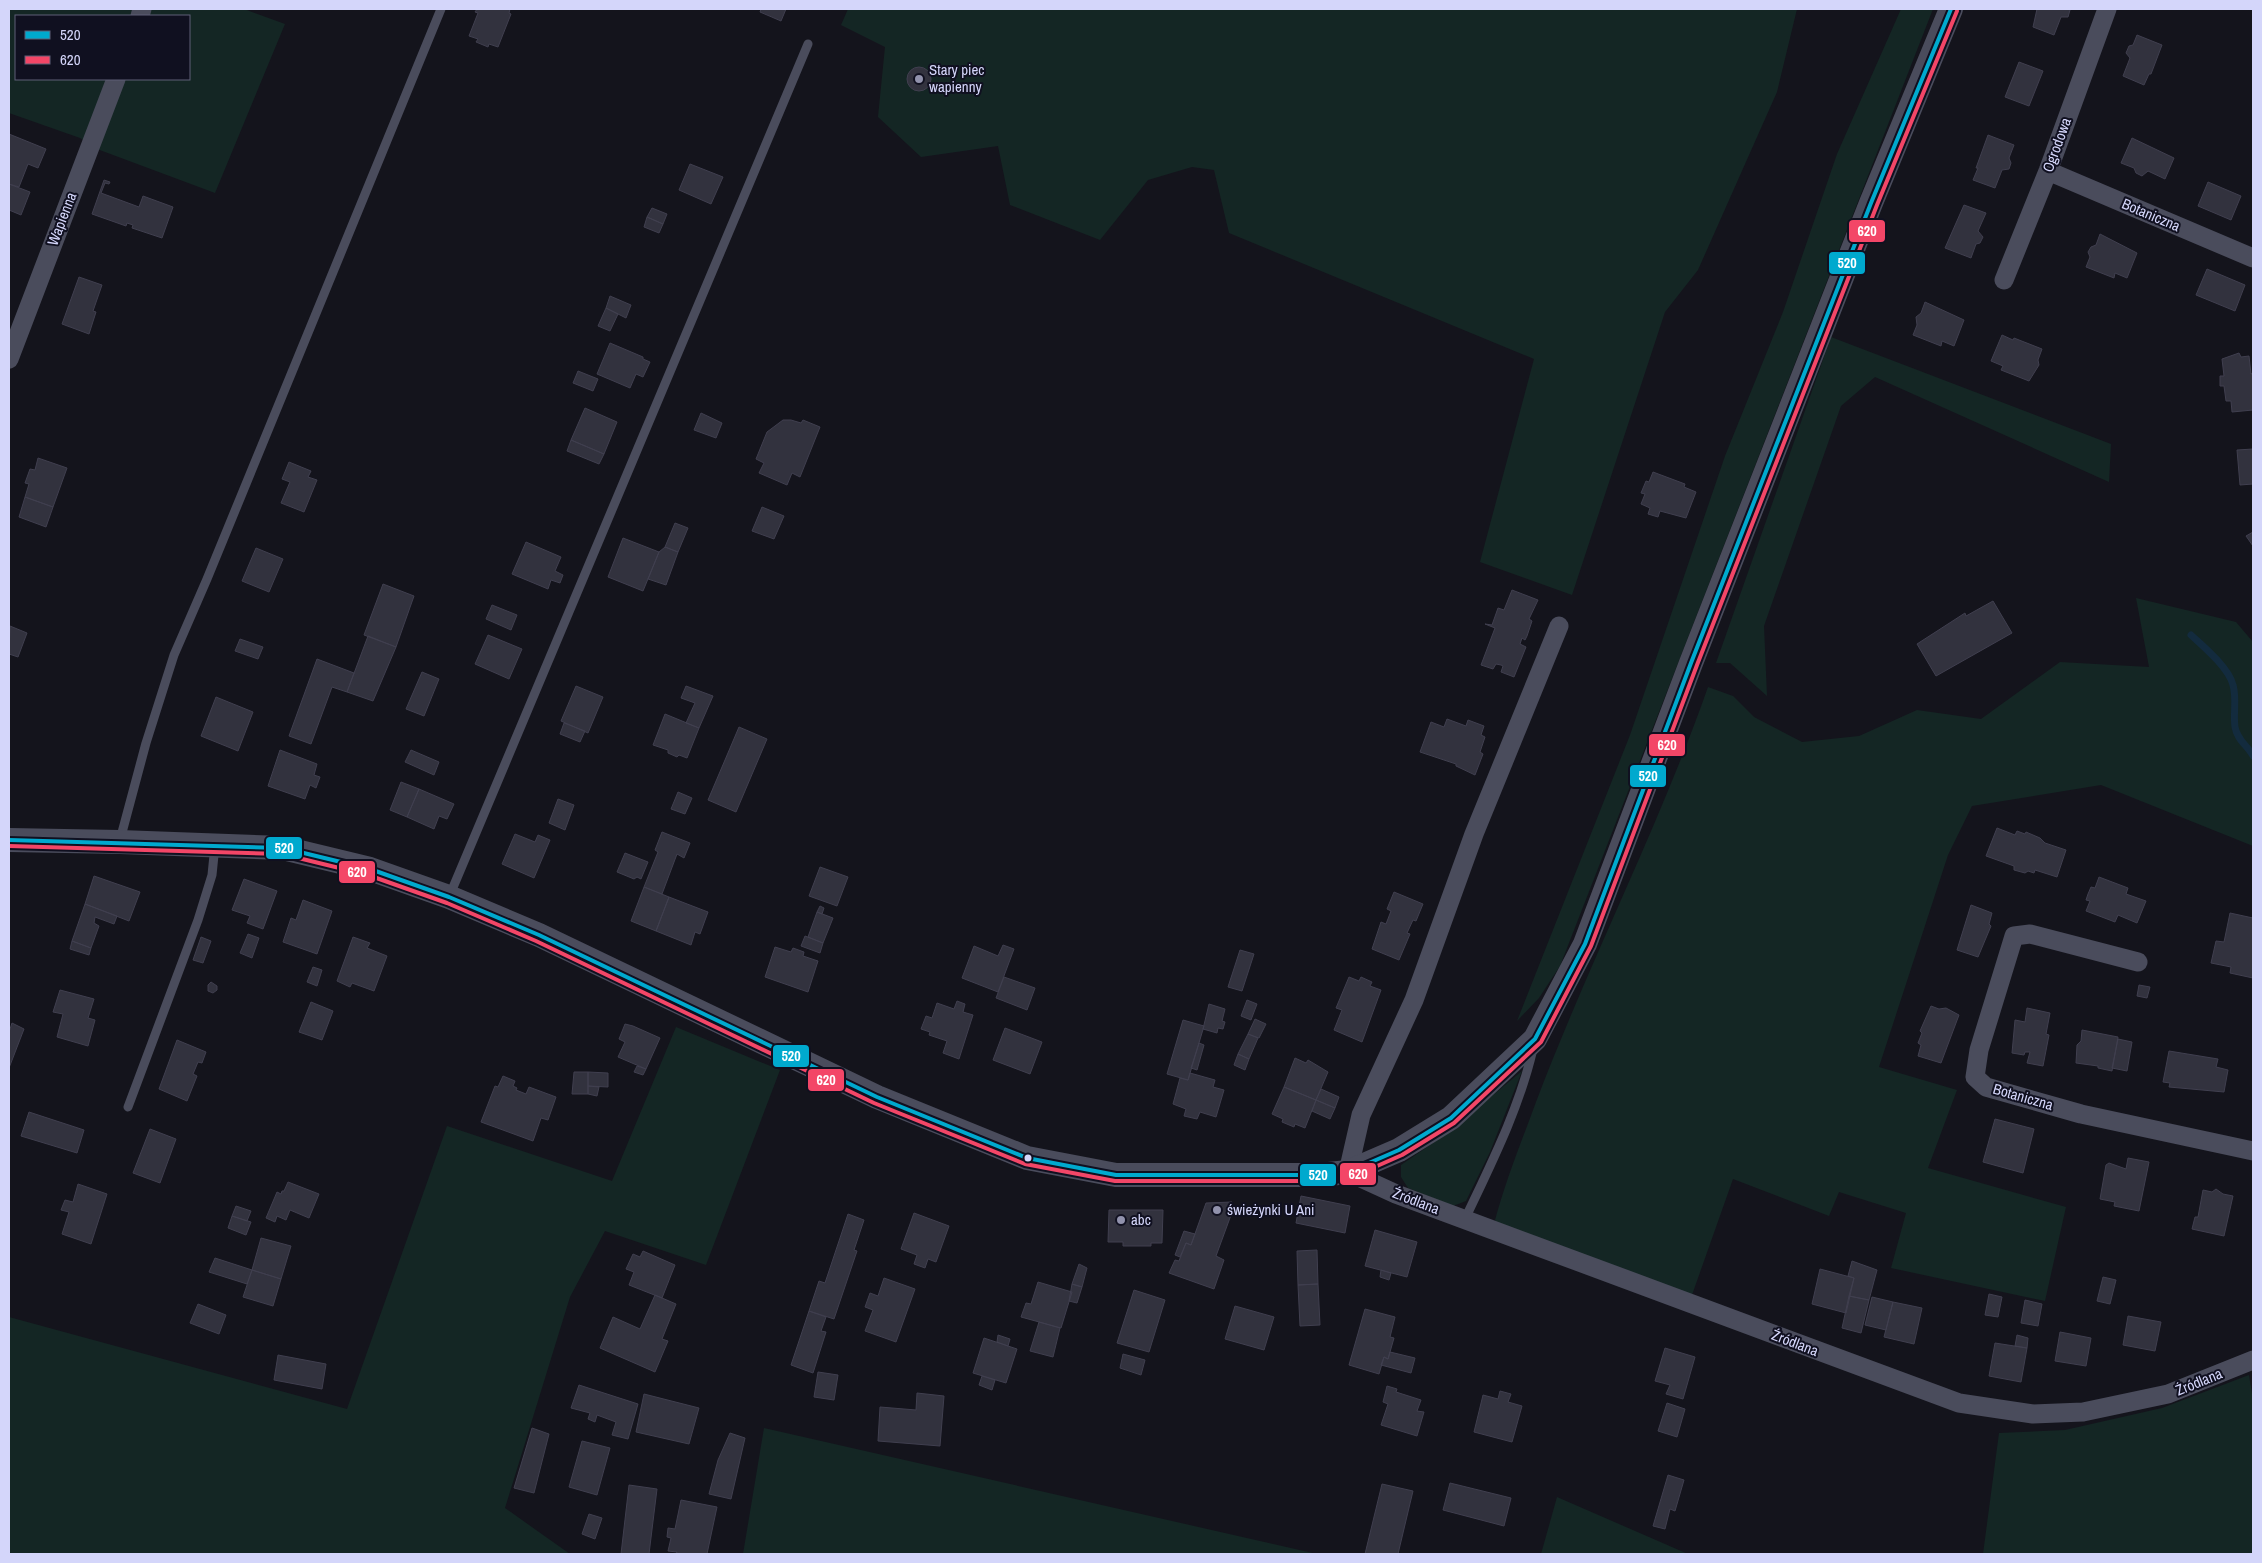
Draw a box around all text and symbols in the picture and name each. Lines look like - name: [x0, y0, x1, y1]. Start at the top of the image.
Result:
- legend: [15, 15, 190, 80]
- text: 520: [60, 24, 81, 45]
- text: 620: [60, 49, 81, 70]
- place label: Stary piec wapienny: [929, 59, 984, 97]
- marker: Stary piec wapienny: [913, 73, 925, 85]
- street label: Ogrodowa: [2037, 114, 2076, 175]
- street label: Wapienna: [42, 189, 81, 249]
- street label: Botaniczna: [2119, 193, 2184, 236]
- line badge: 620: [1848, 219, 1886, 243]
- text: 620: [1857, 222, 1877, 240]
- line badge: 520: [1828, 251, 1866, 275]
- text: 520: [1837, 254, 1857, 272]
- line badge: 620: [1648, 733, 1686, 757]
- text: 620: [1657, 736, 1677, 754]
- line badge: 520: [1629, 764, 1667, 788]
- text: 520: [1638, 767, 1658, 785]
- line badge: 520: [265, 836, 303, 860]
- text: 520: [274, 839, 294, 857]
- line badge: 620: [338, 860, 376, 884]
- text: 620: [347, 863, 367, 881]
- line badge: 520: [772, 1044, 810, 1068]
- text: 520: [781, 1047, 801, 1065]
- line badge: 620: [807, 1068, 845, 1092]
- text: 620: [816, 1071, 836, 1089]
- street label: Botaniczna: [1991, 1078, 2056, 1115]
- unlabelled marker: [1023, 1153, 1033, 1163]
- line badge: 620: [1339, 1162, 1377, 1186]
- line badge: 520: [1299, 1163, 1337, 1187]
- text: 620: [1348, 1165, 1368, 1183]
- text: 520: [1308, 1166, 1328, 1184]
- street label: Źródlana: [1390, 1182, 1443, 1219]
- place label: świeżynki U Ani: [1227, 1199, 1315, 1220]
- marker: świeżynki U Ani: [1211, 1204, 1223, 1216]
- place label: abc: [1131, 1209, 1151, 1230]
- marker: abc: [1115, 1214, 1127, 1226]
- street label: Źródlana: [1769, 1324, 1822, 1361]
- street label: Źródlana: [2172, 1363, 2225, 1400]

